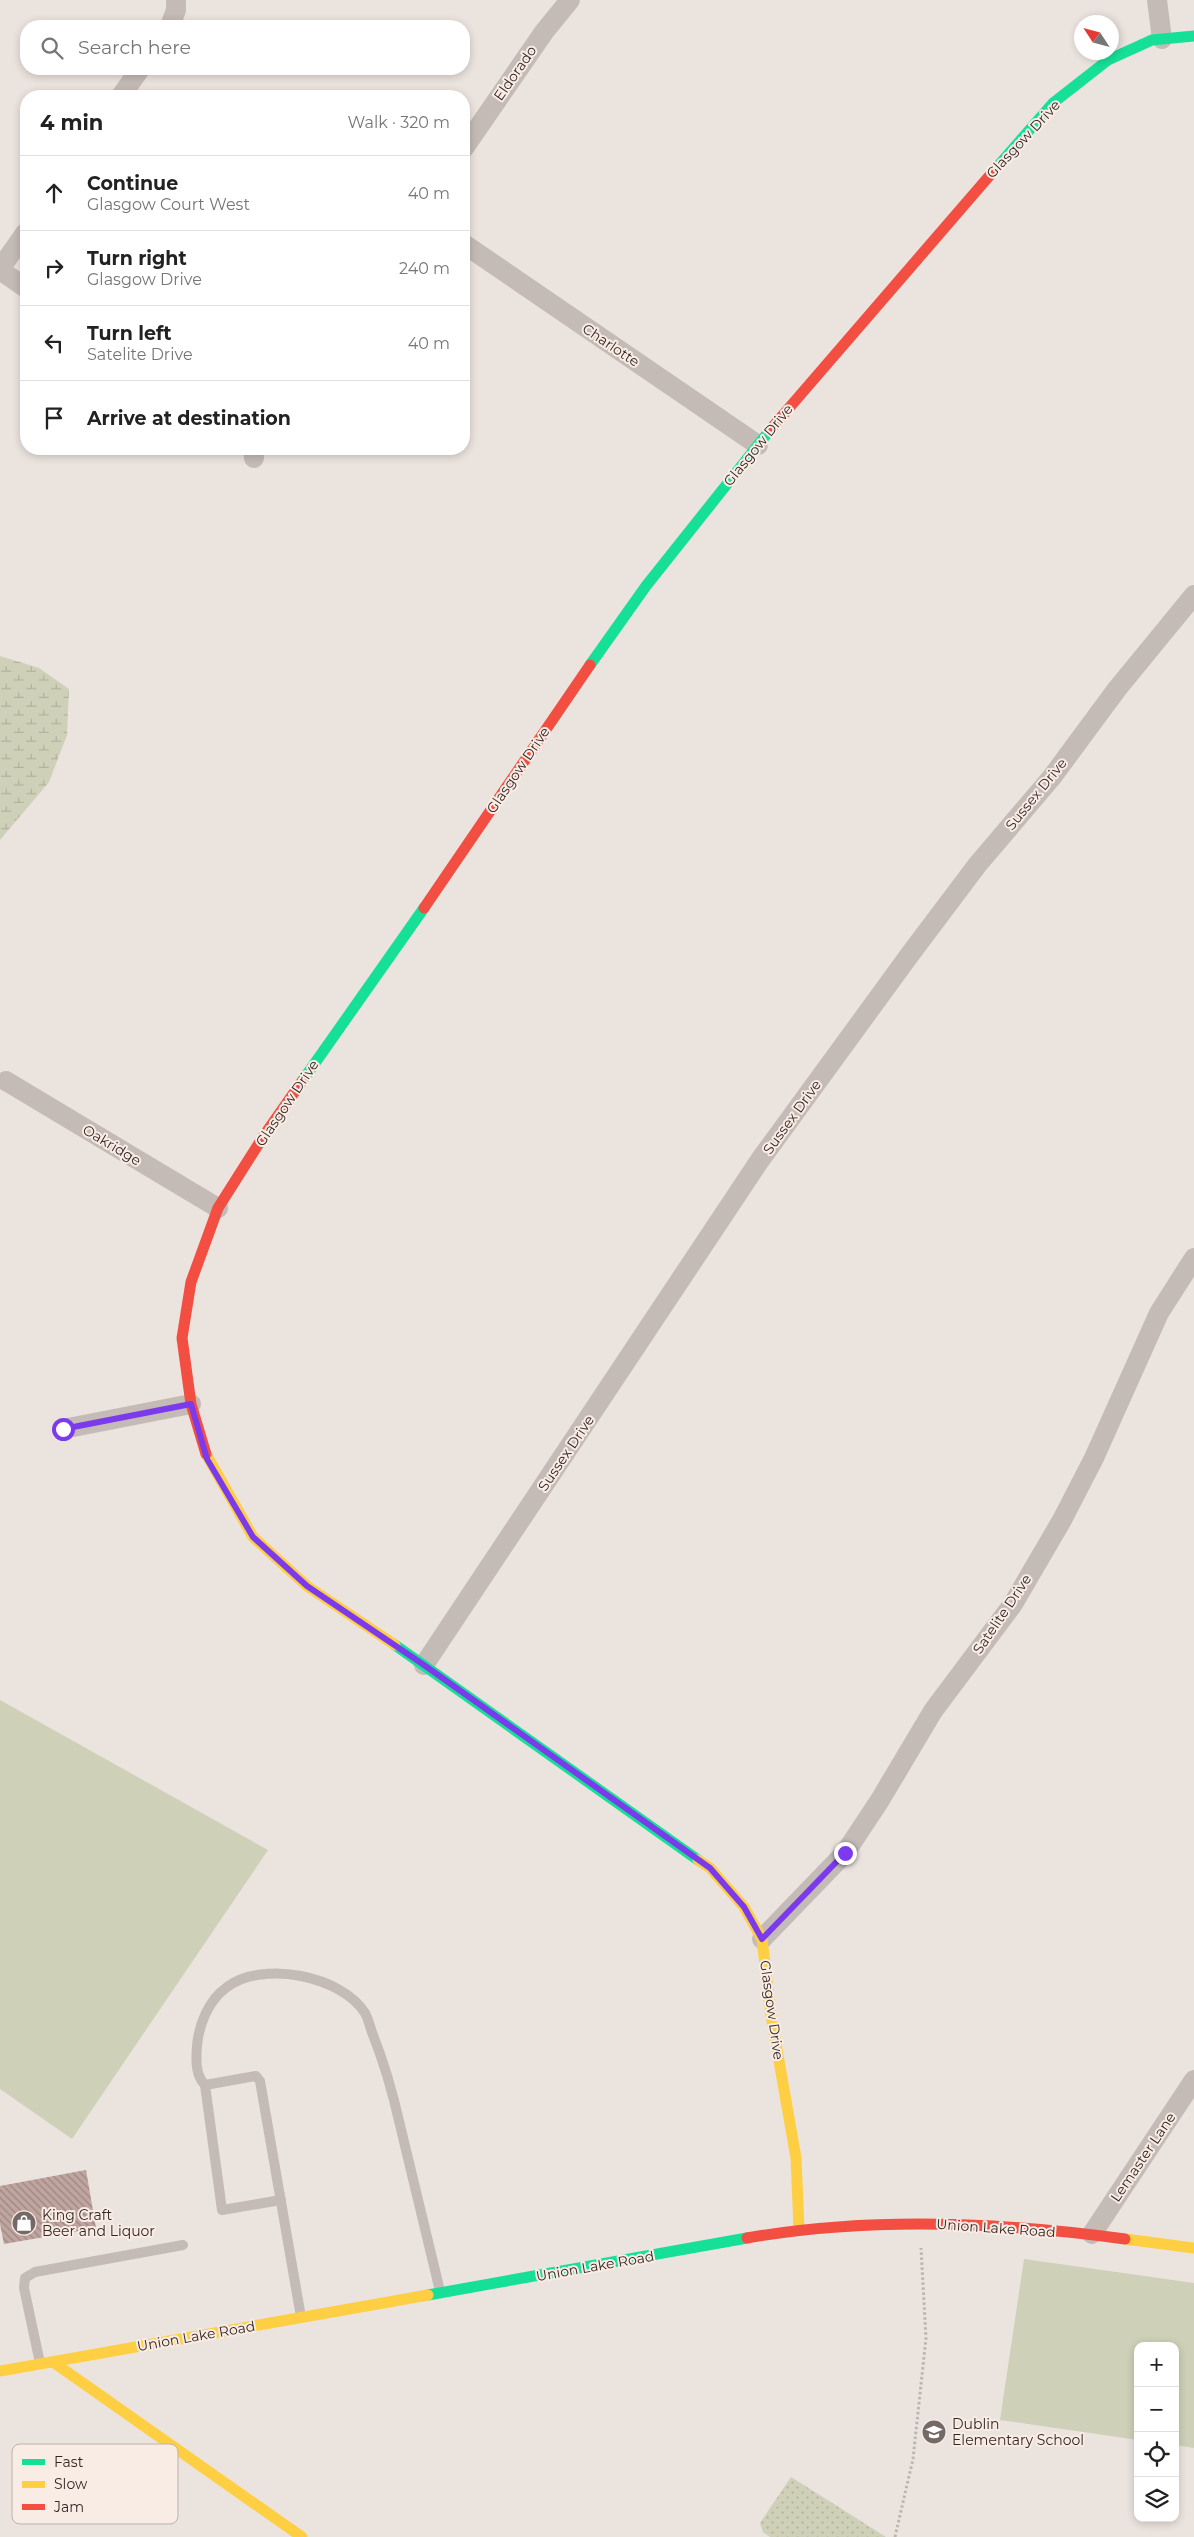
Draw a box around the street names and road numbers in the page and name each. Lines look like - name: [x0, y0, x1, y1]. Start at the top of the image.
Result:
- street label: Eldorado: [490, 42, 541, 104]
- street label: Glasgow Drive: [982, 96, 1064, 182]
- street label: Charlotte: [579, 319, 643, 371]
- street label: Glasgow Drive: [719, 400, 797, 490]
- street label: Glasgow Drive: [482, 723, 554, 817]
- street label: Sussex Drive: [1001, 754, 1071, 834]
- street label: Glasgow Drive: [251, 1056, 323, 1150]
- street label: Sussex Drive: [759, 1076, 825, 1158]
- street label: Oakridge: [79, 1121, 145, 1169]
- street label: Sussex Drive: [534, 1412, 598, 1494]
- street label: Satelite Drive: [969, 1571, 1035, 1657]
- street label: Glasgow Drive: [756, 1959, 788, 2061]
- street label: Lemaster Lane: [1106, 2109, 1180, 2205]
- street label: Union Lake Road: [936, 2215, 1056, 2241]
- street label: Union Lake Road: [535, 2247, 655, 2285]
- street label: Union Lake Road: [136, 2317, 256, 2355]

